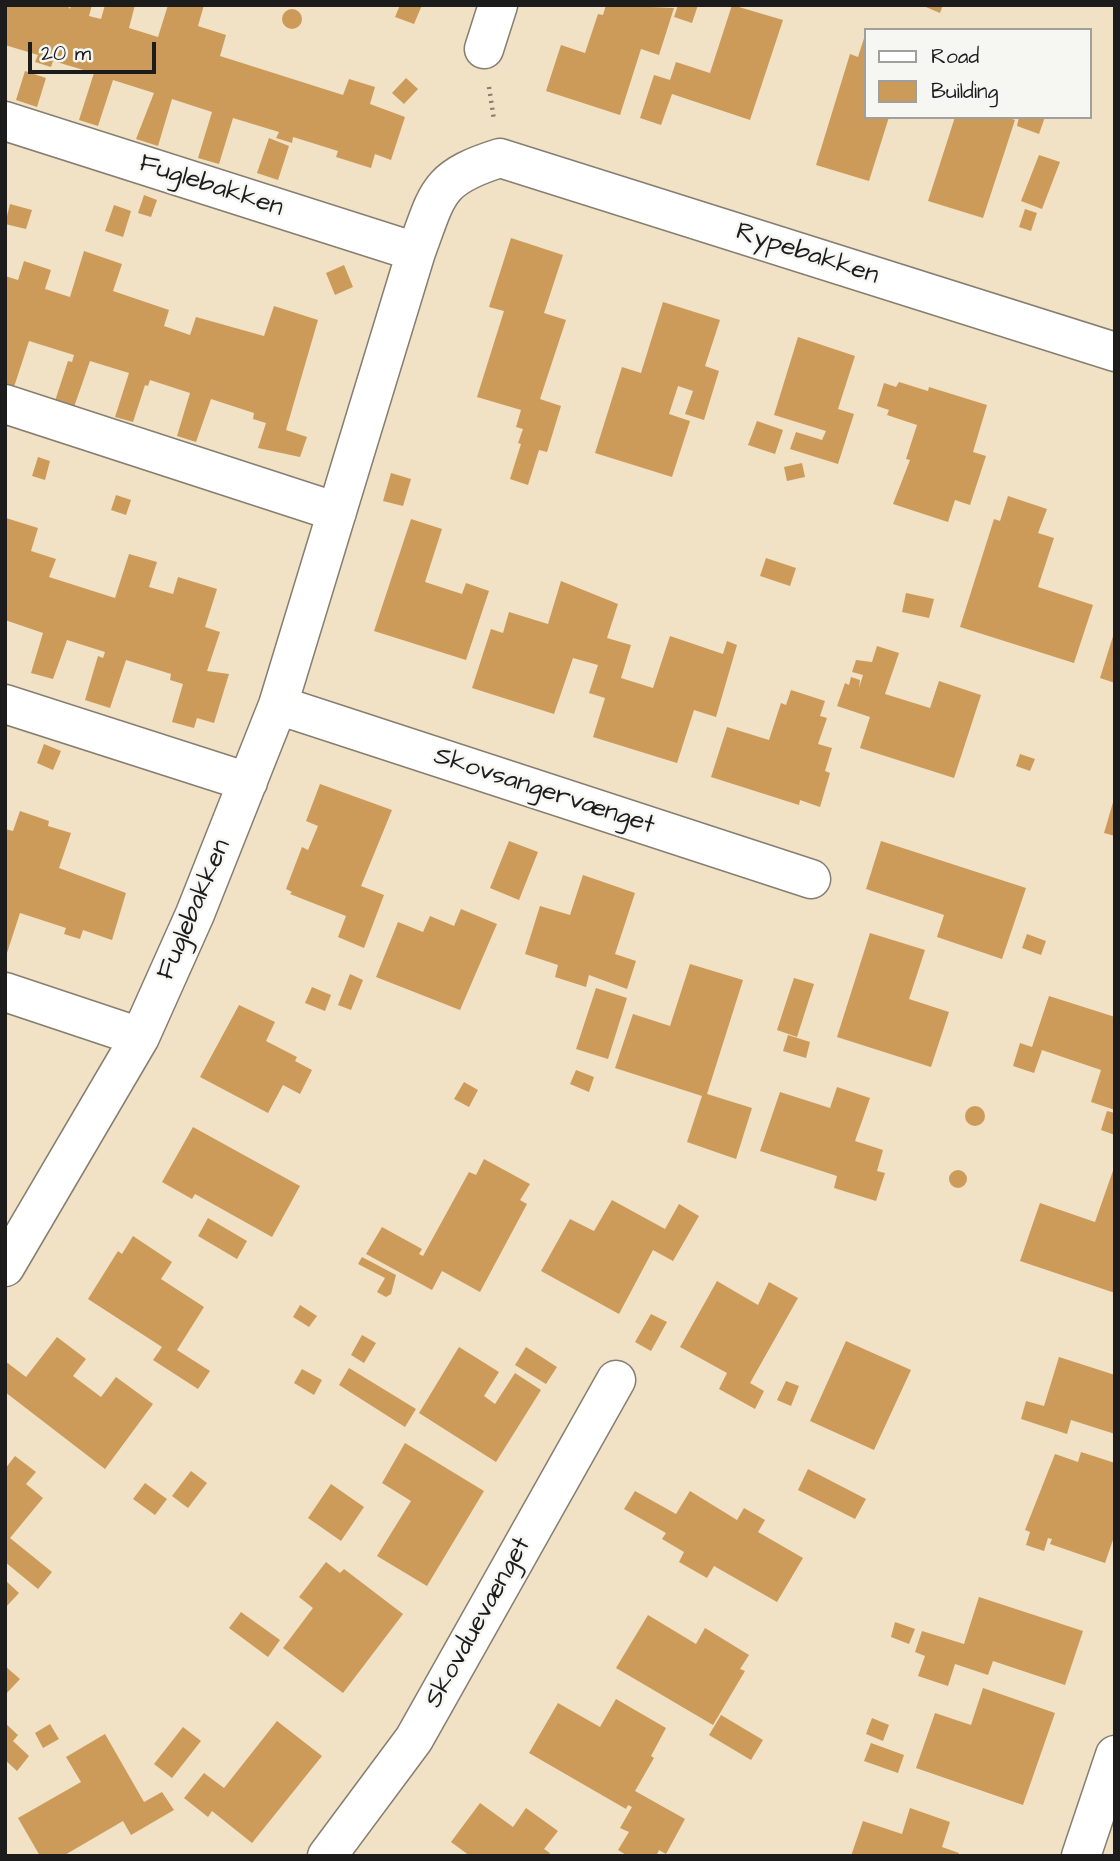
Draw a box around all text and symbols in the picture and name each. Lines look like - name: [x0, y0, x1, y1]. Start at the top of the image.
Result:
- scale bar: [32, 28, 159, 72]
- legend: [864, 28, 1092, 119]
- text: 20 m: [41, 39, 91, 68]
- text: Road: [931, 42, 979, 71]
- text: Building: [931, 77, 998, 106]
- street label: Fuglebakken: [135, 149, 287, 225]
- street label: Rypebakken: [732, 217, 882, 293]
- street label: Skovsangervænget: [430, 742, 658, 842]
- street label: Fuglebakken: [151, 835, 239, 985]
- street label: Skovduevænget: [419, 1532, 539, 1714]

